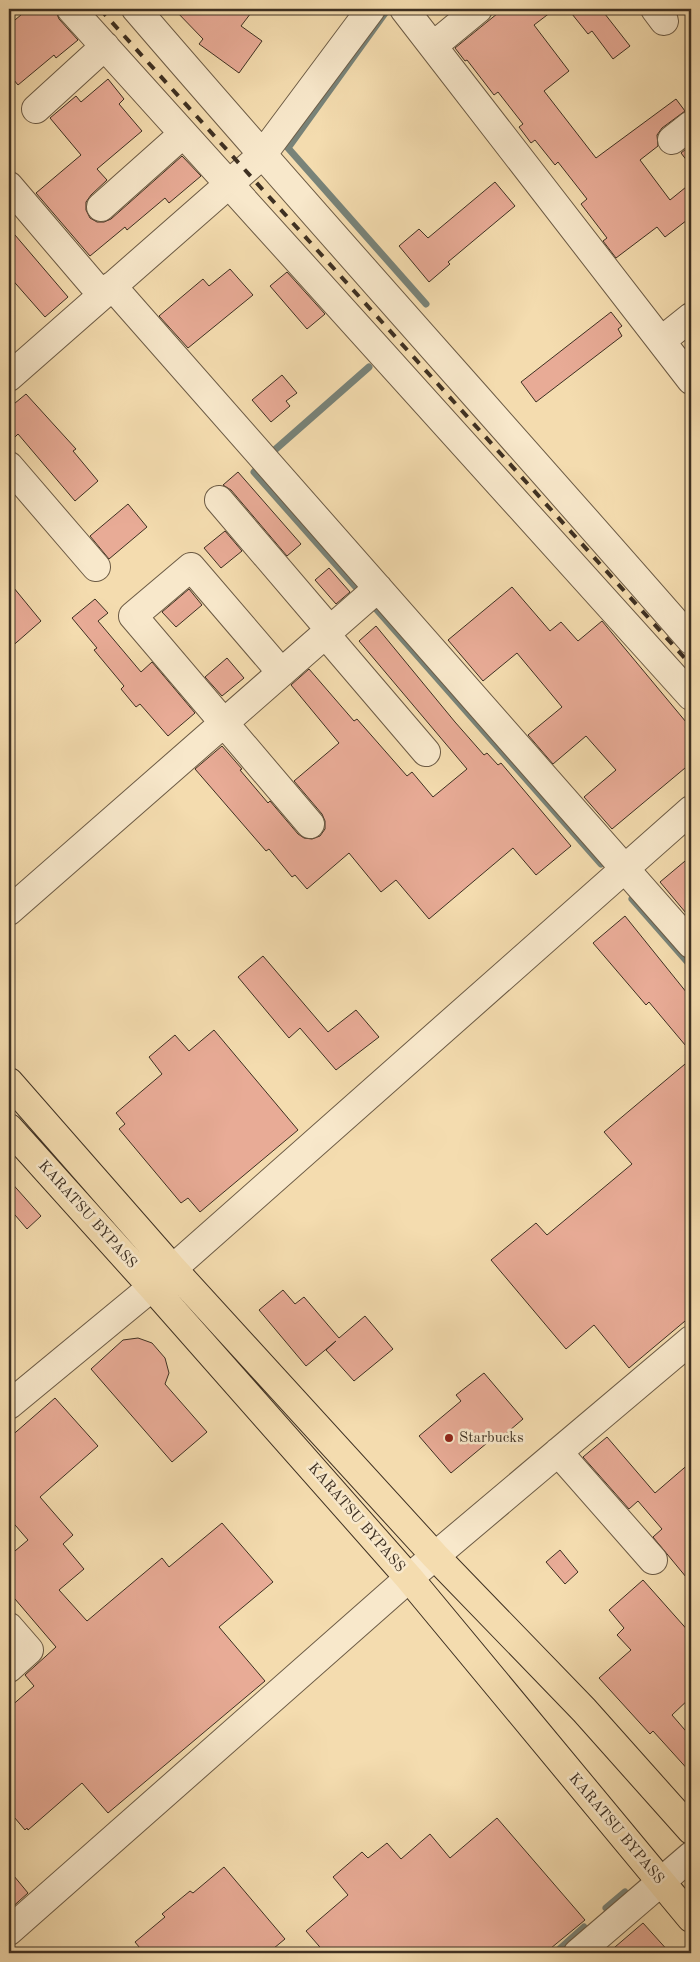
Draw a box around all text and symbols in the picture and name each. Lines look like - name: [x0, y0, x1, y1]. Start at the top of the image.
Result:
- street label: KARATSU BYPASS: [35, 1158, 139, 1272]
- place label: Starbucks: [459, 1431, 524, 1446]
- marker: Starbucks: [443, 1432, 455, 1444]
- street label: KARATSU BYPASS: [305, 1461, 407, 1575]
- street label: KARATSU BYPASS: [566, 1771, 666, 1887]

